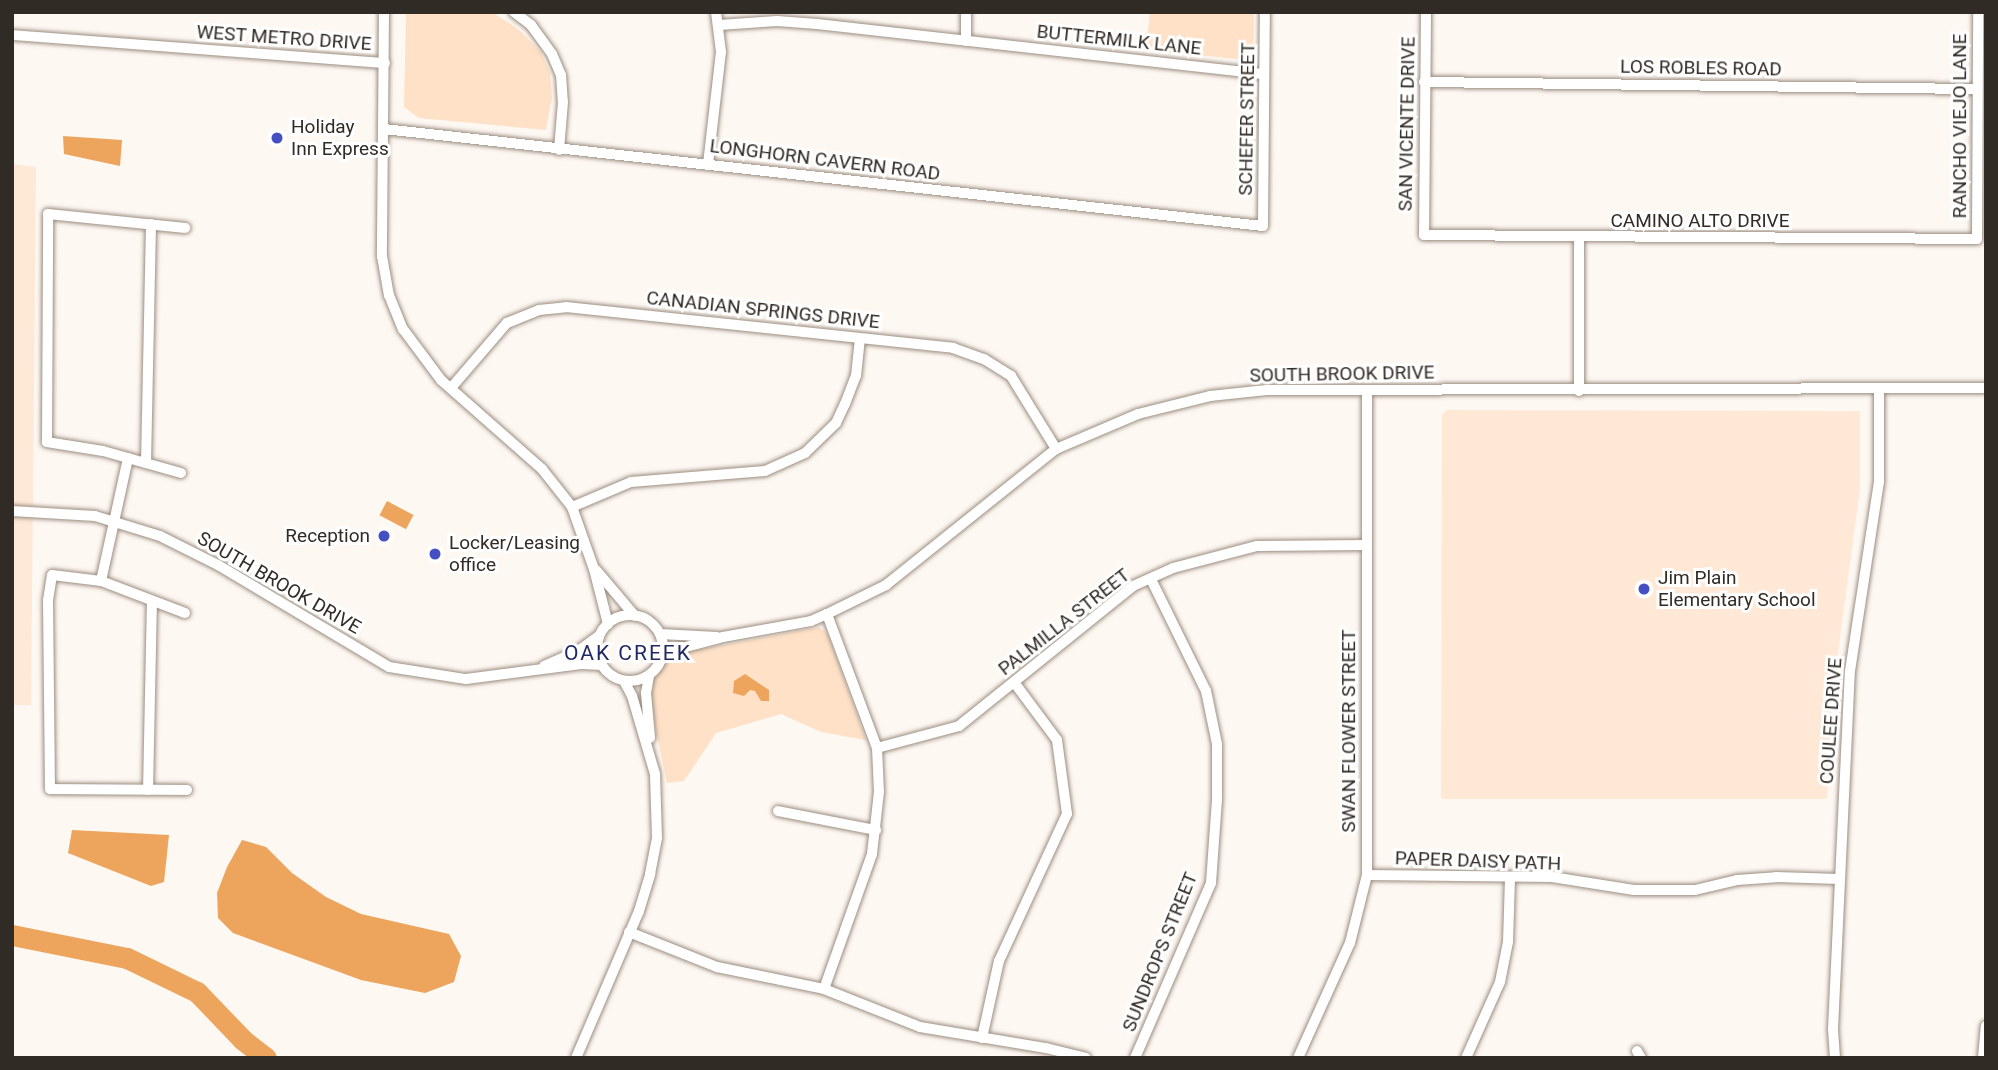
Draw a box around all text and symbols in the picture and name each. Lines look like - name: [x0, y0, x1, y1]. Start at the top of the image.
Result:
- street label: BUTTERMILK LANE: [1036, 20, 1202, 60]
- street label: WEST METRO DRIVE: [196, 21, 372, 55]
- street label: RANCHO VIEJO LANE: [1949, 34, 1971, 218]
- street label: SAN VICENTE DRIVE: [1394, 36, 1420, 212]
- street label: SCHEFER STREET: [1234, 42, 1260, 196]
- street label: LOS ROBLES ROAD: [1620, 55, 1782, 81]
- place label: Holiday Inn Express: [291, 116, 389, 160]
- marker: Holiday Inn Express: [269, 130, 285, 146]
- street label: LONGHORN CAVERN ROAD: [708, 135, 942, 185]
- street label: CAMINO ALTO DRIVE: [1610, 210, 1790, 232]
- street label: CANADIAN SPRINGS DRIVE: [645, 286, 881, 334]
- street label: SOUTH BROOK DRIVE: [1249, 361, 1435, 387]
- place label: Reception: [285, 525, 370, 547]
- street label: SOUTH BROOK DRIVE: [193, 527, 365, 639]
- marker: Reception: [376, 528, 392, 544]
- place label: Locker/Leasing office: [449, 532, 580, 576]
- marker: Locker/Leasing office: [427, 546, 443, 562]
- street label: PALMILLA STREET: [994, 564, 1134, 680]
- place label: Jim Plain Elementary School: [1658, 567, 1816, 611]
- marker: Jim Plain Elementary School: [1636, 581, 1652, 597]
- street label: SWAN FLOWER STREET: [1338, 629, 1360, 833]
- district label: OAK CREEK: [565, 640, 691, 666]
- street label: COULEE DRIVE: [1815, 657, 1847, 785]
- street label: PAPER DAISY PATH: [1394, 847, 1562, 875]
- street label: SUNDROPS STREET: [1118, 869, 1202, 1035]

